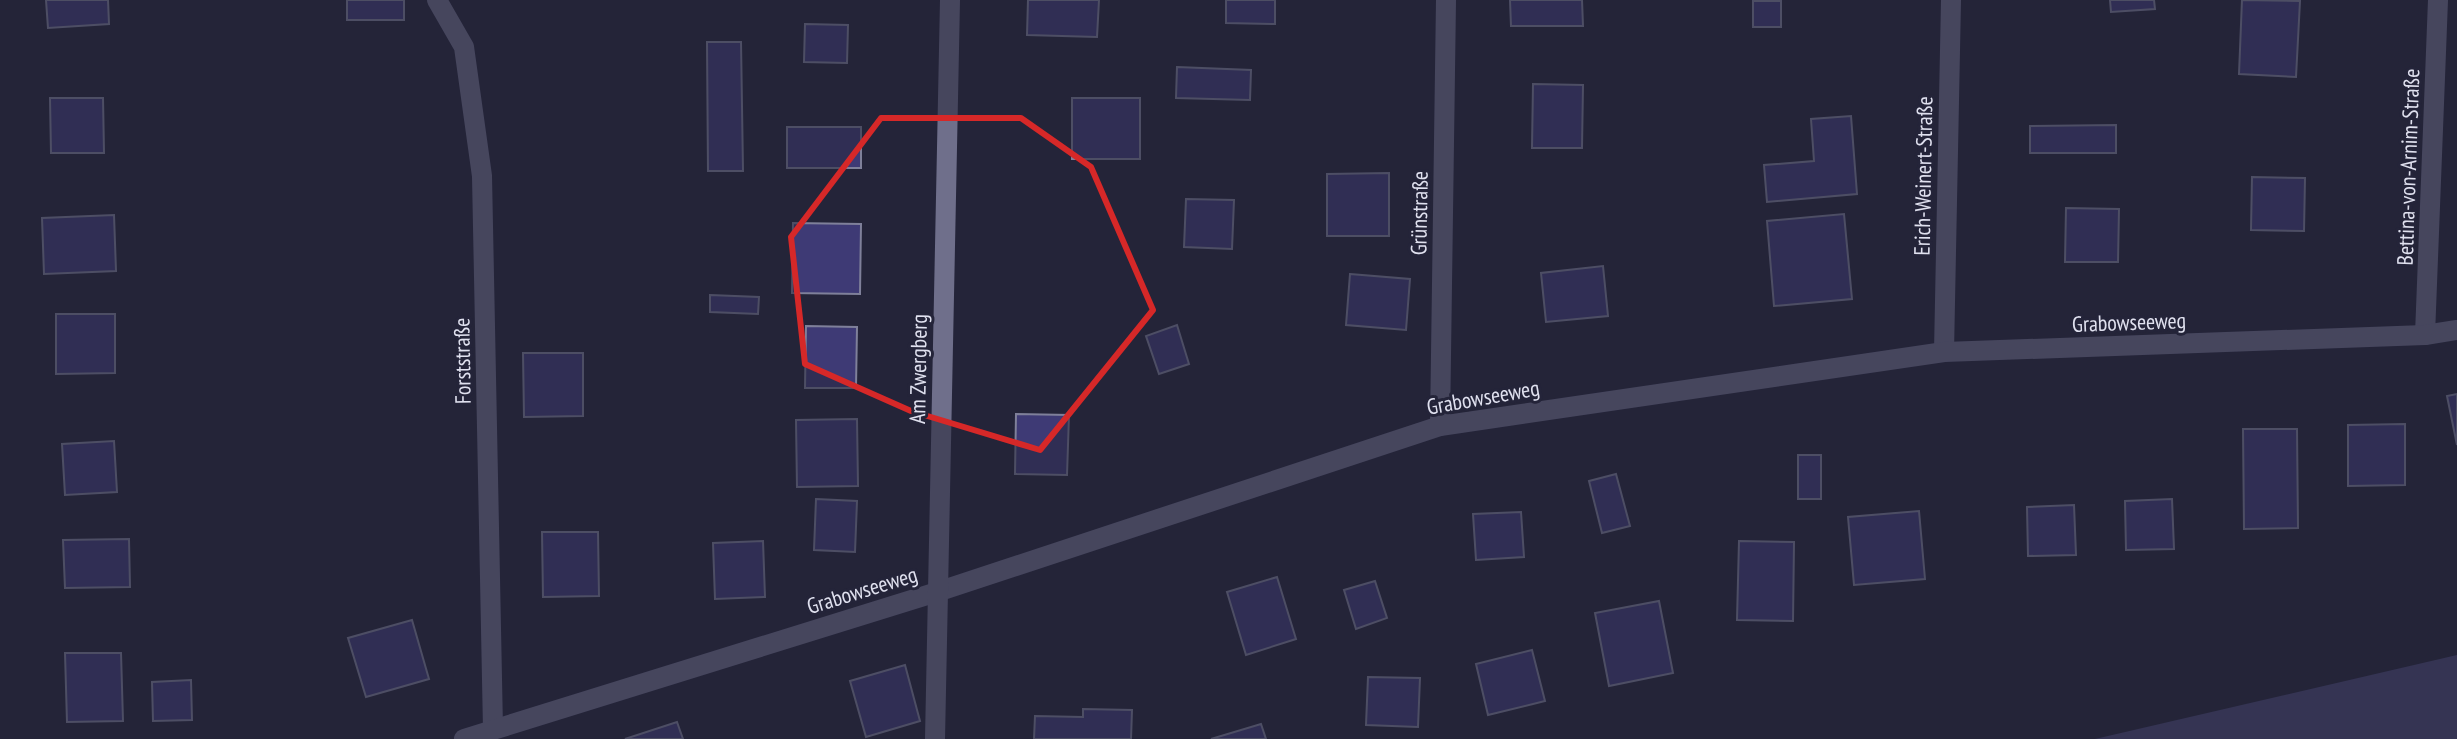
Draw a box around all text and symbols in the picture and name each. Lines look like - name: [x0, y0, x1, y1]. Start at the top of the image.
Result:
- street label: Bettina-von-Arnim-Straße: [2391, 68, 2425, 266]
- street label: Erich-Weinert-Straße: [1908, 96, 1938, 256]
- street label: Grünstraße: [1404, 171, 1434, 255]
- street label: Grabowseeweg: [2072, 306, 2186, 338]
- street label: Am Zwergberg: [903, 314, 933, 424]
- street label: Forststraße: [447, 318, 477, 404]
- street label: Grabowseeweg: [1424, 373, 1542, 421]
- street label: Grabowseeweg: [803, 560, 921, 620]

